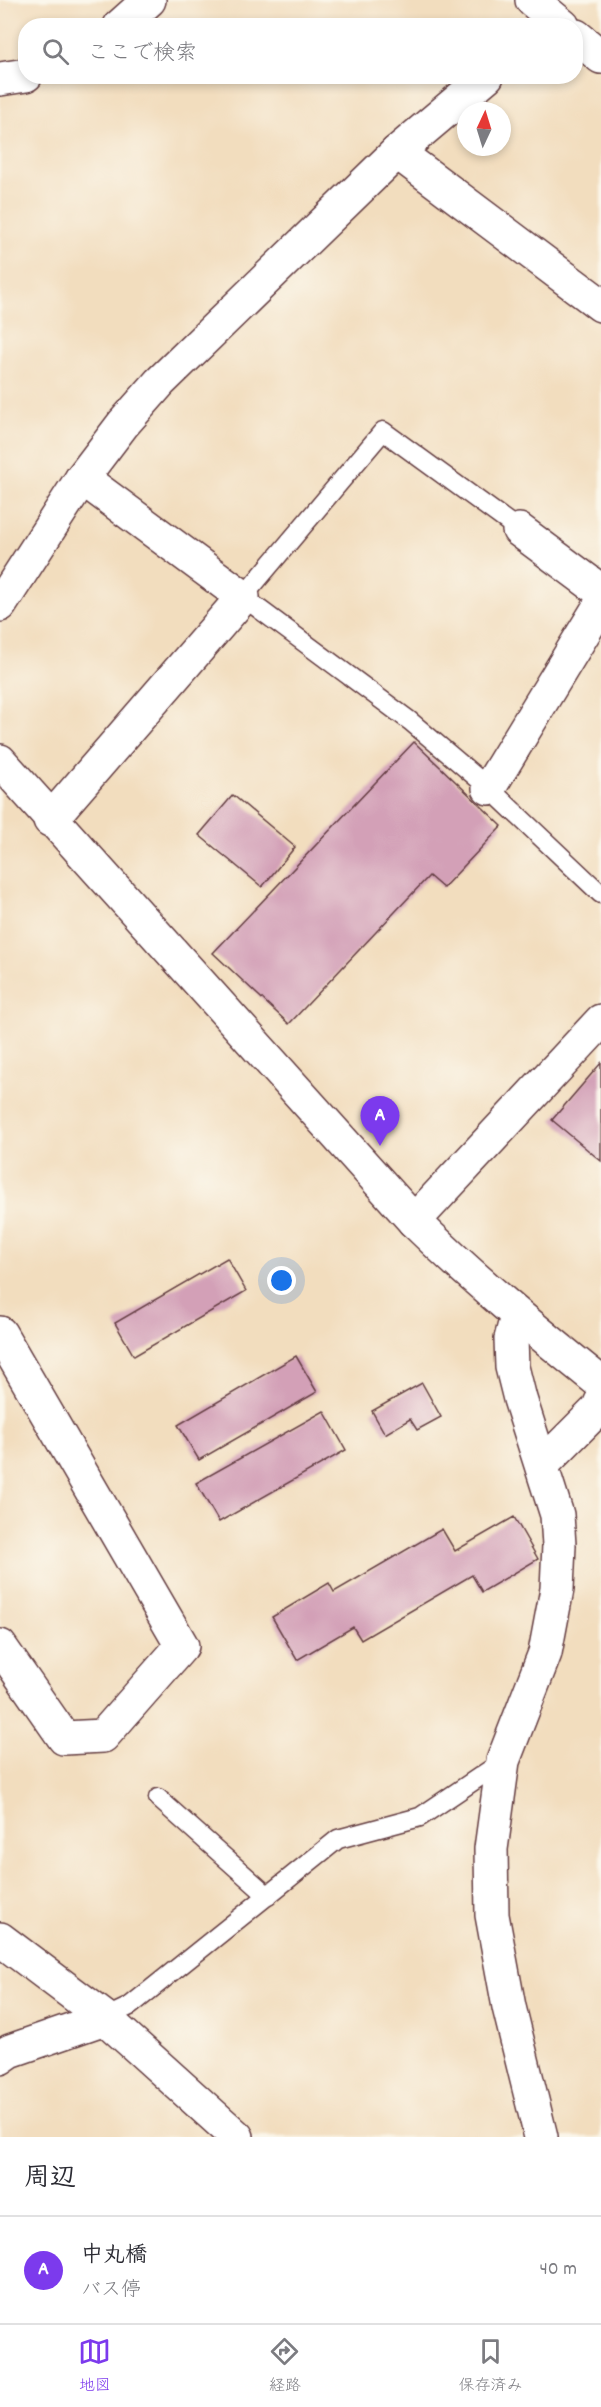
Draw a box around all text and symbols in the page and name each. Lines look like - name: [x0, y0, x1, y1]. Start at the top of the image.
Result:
- search box: [18, 18, 583, 84]
- icon: search: [39, 35, 72, 68]
- text: ここで検索: [87, 39, 197, 70]
- north arrow: [457, 102, 511, 156]
- pin: A: [360, 1096, 400, 1146]
- your location: [267, 1266, 296, 1295]
- text: 周辺: [24, 2161, 76, 2198]
- text: 中丸橋: [81, 2241, 147, 2272]
- text: A: [38, 2256, 49, 2284]
- text: 40 m: [539, 2256, 577, 2284]
- text: バス停: [81, 2277, 141, 2305]
- tab: 地図: [78, 2335, 111, 2398]
- tab: 経路: [268, 2335, 301, 2398]
- tab: 保存済み: [458, 2335, 522, 2398]

